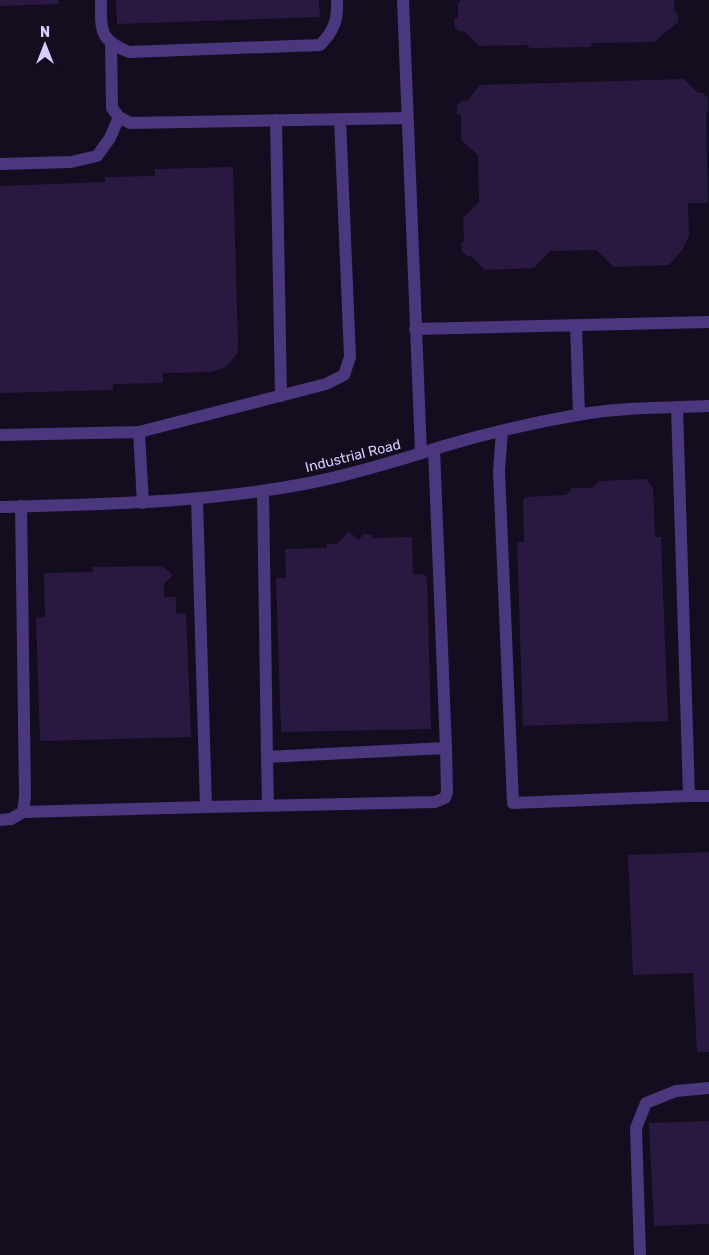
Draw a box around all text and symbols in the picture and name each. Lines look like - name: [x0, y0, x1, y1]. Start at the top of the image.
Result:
- north arrow: [20, 20, 70, 70]
- text: N: [40, 24, 50, 41]
- street label: Industrial Road: [303, 436, 403, 476]

